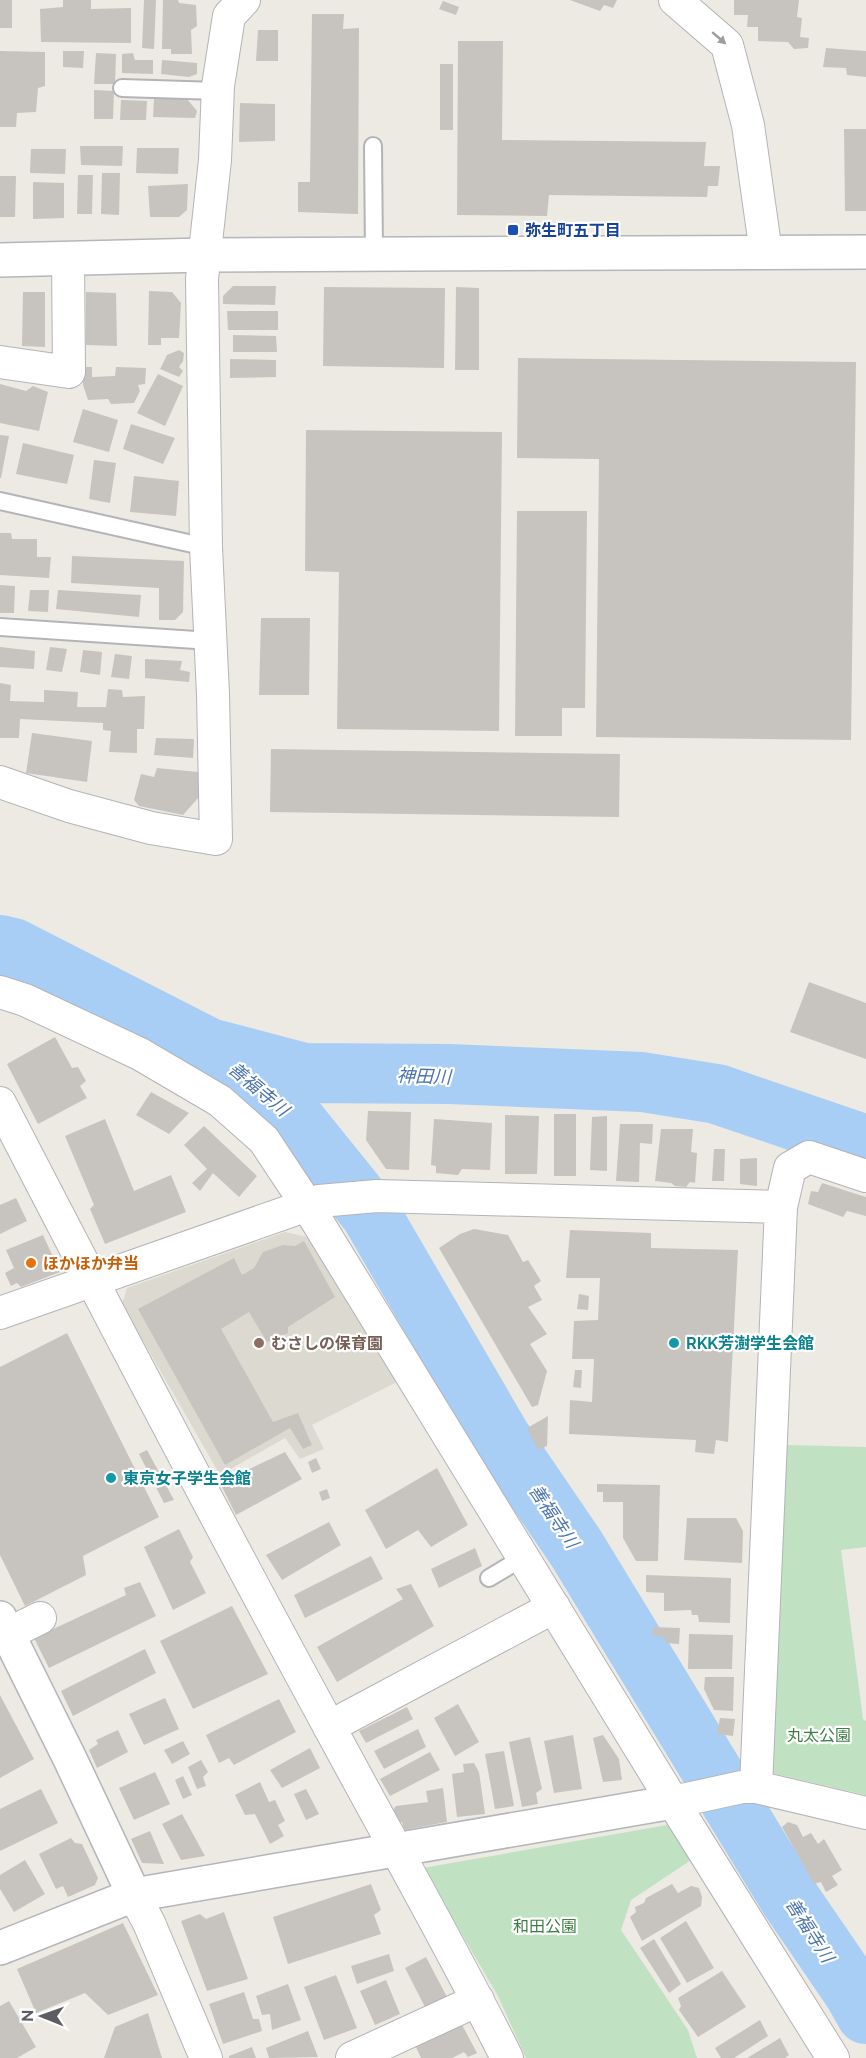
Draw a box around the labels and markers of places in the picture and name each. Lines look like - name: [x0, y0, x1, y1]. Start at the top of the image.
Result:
- place label: 弥生町五丁目: [525, 221, 621, 240]
- marker: 弥生町五丁目: [506, 223, 520, 237]
- place label: ほかほか弁当: [43, 1254, 139, 1273]
- marker: ほかほか弁当: [24, 1256, 38, 1270]
- place label: むさしの保育園: [271, 1334, 383, 1353]
- place label: RKK芳澍学生会館: [686, 1334, 814, 1353]
- marker: むさしの保育園: [252, 1336, 266, 1350]
- marker: RKK芳澍学生会館: [667, 1336, 681, 1350]
- place label: 東京女子学生会館: [123, 1469, 251, 1488]
- marker: 東京女子学生会館: [104, 1471, 118, 1485]

